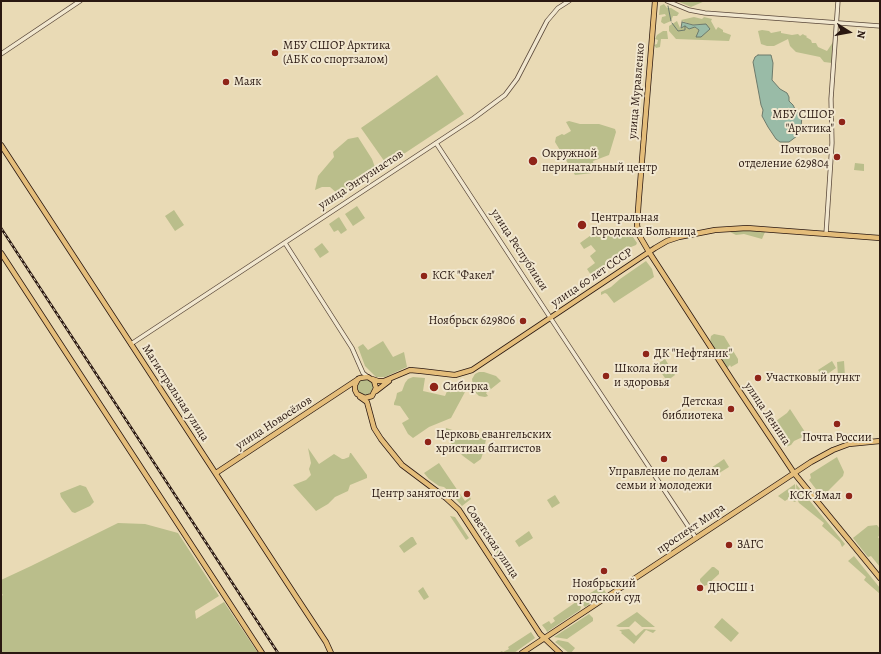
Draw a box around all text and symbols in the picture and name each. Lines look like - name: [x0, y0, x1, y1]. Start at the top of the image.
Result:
- north arrow: [829, 12, 869, 52]
- text: N: [853, 29, 869, 40]
- place label: МБУ СШОР Арктика (АБК со спортзалом): [283, 39, 390, 67]
- street label: улица Муравленко: [626, 42, 648, 140]
- marker: МБУ СШОР Арктика (АБК со спортзалом): [270, 48, 280, 58]
- place label: Маяк: [234, 75, 262, 89]
- marker: Маяк: [221, 77, 231, 87]
- place label: МБУ СШОР "Арктика": [772, 108, 834, 136]
- marker: МБУ СШОР "Арктика": [837, 117, 847, 127]
- place label: Почтовое отделение 629804: [739, 143, 829, 171]
- street label: улица Энтузиастов: [316, 147, 406, 213]
- place label: Окружной перинатальный центр: [542, 147, 657, 175]
- marker: Почтовое отделение 629804: [832, 152, 842, 162]
- marker: Окружной перинатальный центр: [527, 155, 539, 167]
- street label: улица Республики: [487, 206, 551, 294]
- place label: Центральная Городская Больница: [591, 211, 696, 239]
- marker: Центральная Городская Больница: [576, 219, 588, 231]
- street label: улица 60 лет СССР: [548, 245, 636, 311]
- place label: КСК "Факел": [432, 269, 495, 283]
- marker: КСК "Факел": [419, 271, 429, 281]
- place label: Ноябрьск 629806: [428, 314, 515, 328]
- marker: Ноябрьск 629806: [518, 316, 528, 326]
- street label: Магистральная улица: [138, 342, 212, 444]
- place label: ДК "Нефтяник": [654, 347, 732, 361]
- marker: ДК "Нефтяник": [641, 349, 651, 359]
- place label: Школа йоги и здоровья: [614, 362, 678, 390]
- marker: Школа йоги и здоровья: [601, 371, 611, 381]
- place label: Участковый пункт: [766, 371, 860, 385]
- marker: Участковый пункт: [753, 373, 763, 383]
- place label: Сибирка: [443, 380, 488, 394]
- street label: улица Ленина: [741, 380, 793, 448]
- marker: Сибирка: [428, 381, 440, 393]
- street label: улица Новосёлов: [233, 393, 315, 453]
- place label: Детская библиотека: [662, 395, 723, 423]
- marker: Детская библиотека: [726, 404, 736, 414]
- marker: Почта России: [832, 419, 842, 429]
- place label: Церковь евангельских христиан баптистов: [436, 428, 551, 456]
- place label: Почта России: [802, 431, 872, 445]
- marker: Церковь евангельских христиан баптистов: [423, 437, 433, 447]
- marker: Управление по делам семьи и молодежи: [659, 454, 669, 464]
- place label: Управление по делам семьи и молодежи: [609, 465, 719, 493]
- place label: Центр занятости: [372, 487, 459, 501]
- marker: Центр занятости: [462, 489, 472, 499]
- place label: КСК Ямал: [789, 489, 841, 503]
- marker: КСК Ямал: [844, 491, 854, 501]
- street label: проспект Мира: [654, 501, 728, 557]
- street label: Советская улица: [462, 503, 522, 581]
- place label: ЗАГС: [737, 538, 763, 552]
- marker: ЗАГС: [724, 540, 734, 550]
- marker: Ноябрьский городской суд: [599, 566, 609, 576]
- place label: Ноябрьский городской суд: [568, 577, 640, 605]
- place label: ДЮСШ 1: [708, 581, 754, 595]
- marker: ДЮСШ 1: [695, 583, 705, 593]

